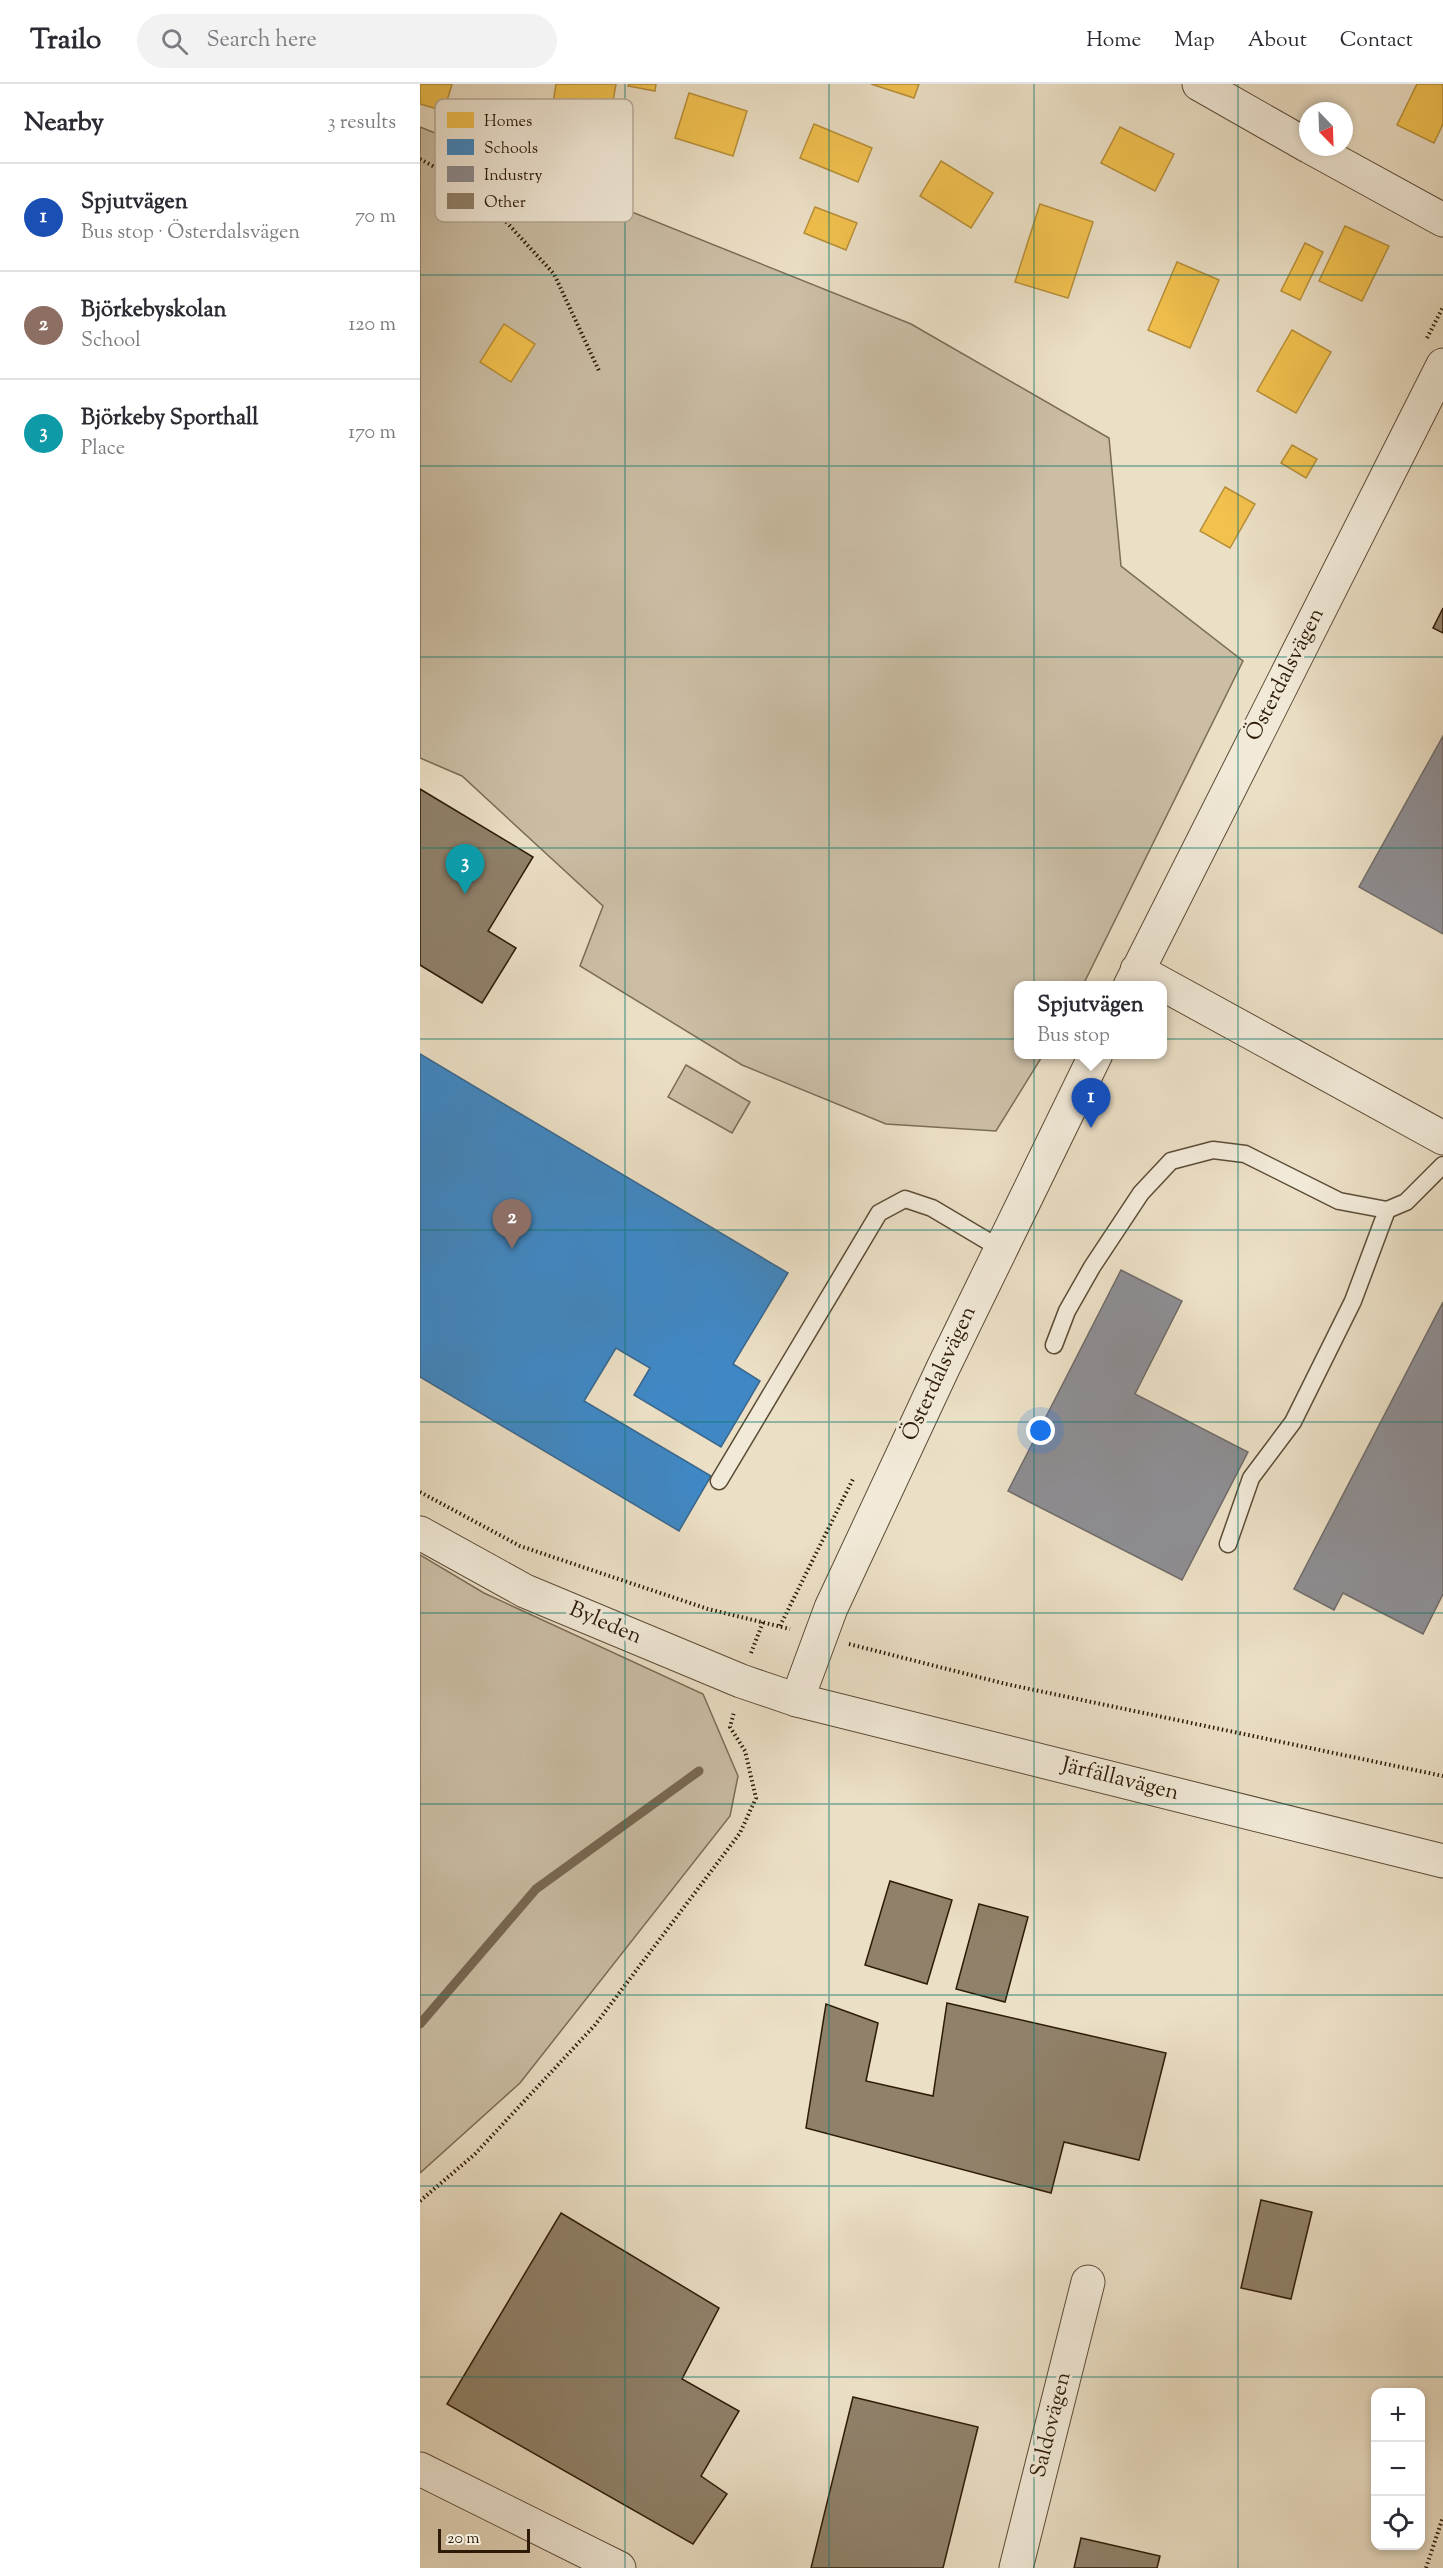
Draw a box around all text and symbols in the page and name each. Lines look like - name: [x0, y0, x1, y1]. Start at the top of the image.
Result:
- search box: [137, 14, 557, 68]
- text: Trailo: [30, 21, 101, 61]
- icon: search: [158, 25, 191, 58]
- text: Search here: [206, 25, 317, 57]
- text: Home: [1086, 26, 1141, 56]
- text: Map: [1174, 26, 1215, 56]
- text: About: [1248, 26, 1307, 56]
- text: Contact: [1340, 26, 1413, 56]
- legend: [435, 99, 633, 222]
- north arrow: [1299, 102, 1353, 156]
- text: Nearby: [24, 105, 104, 142]
- text: 3 results: [327, 109, 396, 138]
- text: Homes: [484, 111, 532, 134]
- text: Schools: [484, 138, 538, 161]
- text: Industry: [484, 165, 542, 188]
- text: Spjutvägen: [81, 187, 188, 219]
- text: Other: [484, 192, 526, 215]
- text: 1: [40, 203, 47, 232]
- text: 70 m: [355, 203, 396, 232]
- text: Bus stop · Österdalsvägen: [81, 219, 300, 248]
- text: Björkebyskolan: [81, 295, 227, 327]
- text: 2: [39, 311, 48, 340]
- text: 120 m: [348, 311, 396, 340]
- text: School: [81, 327, 141, 356]
- text: Björkeby Sporthall: [81, 403, 258, 435]
- text: 3: [39, 419, 48, 448]
- text: 170 m: [348, 419, 396, 448]
- text: Place: [81, 435, 125, 464]
- street label: Österdalsvägen: [1238, 602, 1333, 747]
- pin: 3: [446, 844, 484, 894]
- popup: [1014, 981, 1167, 1059]
- text: Spjutvägen: [1037, 990, 1144, 1022]
- text: Bus stop: [1037, 1022, 1110, 1051]
- pin: 1: [1072, 1078, 1110, 1128]
- pin: 2: [492, 1200, 532, 1249]
- street label: Österdalsvägen: [894, 1301, 985, 1447]
- your location: [1026, 1416, 1055, 1445]
- street label: Byleden: [564, 1594, 646, 1654]
- street label: Järfällavägen: [1057, 1750, 1182, 1810]
- street label: Saldovägen: [1023, 2369, 1081, 2481]
- map controls: [1371, 2388, 1425, 2550]
- button: +: [1371, 2388, 1425, 2442]
- button: −: [1371, 2442, 1425, 2496]
- button: locate: [1371, 2496, 1425, 2550]
- scale bar: [438, 2526, 530, 2554]
- text: 20 m: [447, 2528, 480, 2551]

